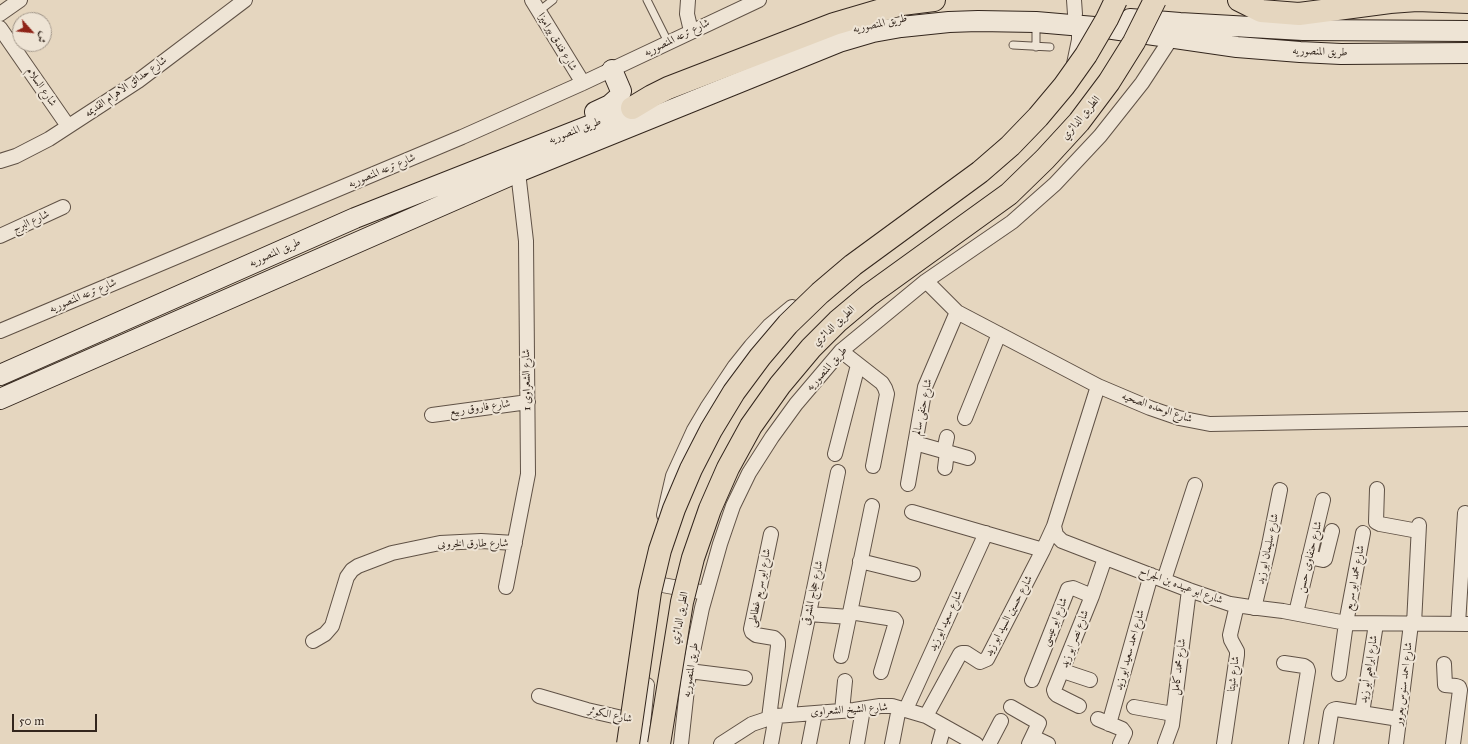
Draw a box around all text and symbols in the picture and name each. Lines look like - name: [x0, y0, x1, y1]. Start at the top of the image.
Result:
- street label: شارع فندق بيراميزا: [534, 10, 580, 74]
- north arrow: [12, 12, 52, 52]
- street label: طريق المنصوريه: [852, 12, 908, 36]
- street label: شارع ترعه المنصوريه: [642, 16, 712, 60]
- text: ش: [34, 29, 51, 45]
- street label: طريق المنصوريه: [1292, 44, 1348, 60]
- street label: شارع حدائق الاهرام القديمه: [82, 54, 170, 120]
- street label: شارع السلام: [23, 65, 59, 109]
- street label: الطريق الدائري: [1059, 93, 1103, 143]
- street label: طريق المنصوريه: [547, 115, 603, 147]
- street label: شارع ترعه المنصوريه: [346, 151, 418, 191]
- street label: شارع البرج: [10, 208, 52, 236]
- street label: طريق المنصوريه: [247, 236, 303, 270]
- street label: شارع ترعه المنصوريه: [47, 276, 119, 316]
- street label: الطريق الدائري: [810, 303, 858, 349]
- street label: طريق المنصوريه: [804, 344, 850, 394]
- street label: شارع الشعراوى 1: [520, 349, 534, 411]
- street label: شارع حنفى سالم: [911, 378, 935, 436]
- street label: شارع الوحده الصحيه: [1120, 390, 1194, 426]
- street label: شارع فاروق ربيع: [449, 397, 511, 419]
- street label: شارع سليمان ابو زيد: [1254, 512, 1282, 586]
- street label: شارع حنفاوى حسن: [1295, 520, 1325, 594]
- street label: شارع طارق الخروبى: [437, 537, 509, 551]
- street label: شارع محمد ابو سريع: [1342, 544, 1368, 612]
- street label: شارع ابو سريع غطاطى: [746, 548, 774, 628]
- street label: شارع حجاج المشرقى: [800, 559, 826, 627]
- street label: شارع ابو عبيده بن الجراح: [1138, 565, 1224, 607]
- street label: شارع حسين السيد ابو زيد: [982, 573, 1036, 659]
- street label: شارع سعيد ابو زيد: [926, 589, 966, 653]
- street label: الطريق الدائري: [668, 591, 692, 645]
- street label: شارع ابو عيسى: [1039, 596, 1071, 648]
- street label: شارع نصر ابو زيد: [1058, 608, 1092, 670]
- street label: شارع احمد سعيد ابو زيد: [1112, 608, 1148, 692]
- street label: شارع ابراهيم أبو زيد: [1357, 634, 1381, 704]
- street label: شارع محمد كامل: [1169, 638, 1189, 696]
- street label: شارع احمد سنوس بعرور: [1392, 641, 1416, 727]
- street label: طريق المنصوريه: [680, 642, 702, 698]
- street label: شارع شيتا: [1225, 656, 1243, 692]
- street label: شارع الشيخ الشعراوى: [810, 701, 888, 719]
- street label: شارع الكوثر: [587, 704, 633, 726]
- scale bar: [14, 706, 99, 732]
- text: 50 m: [19, 714, 44, 728]

